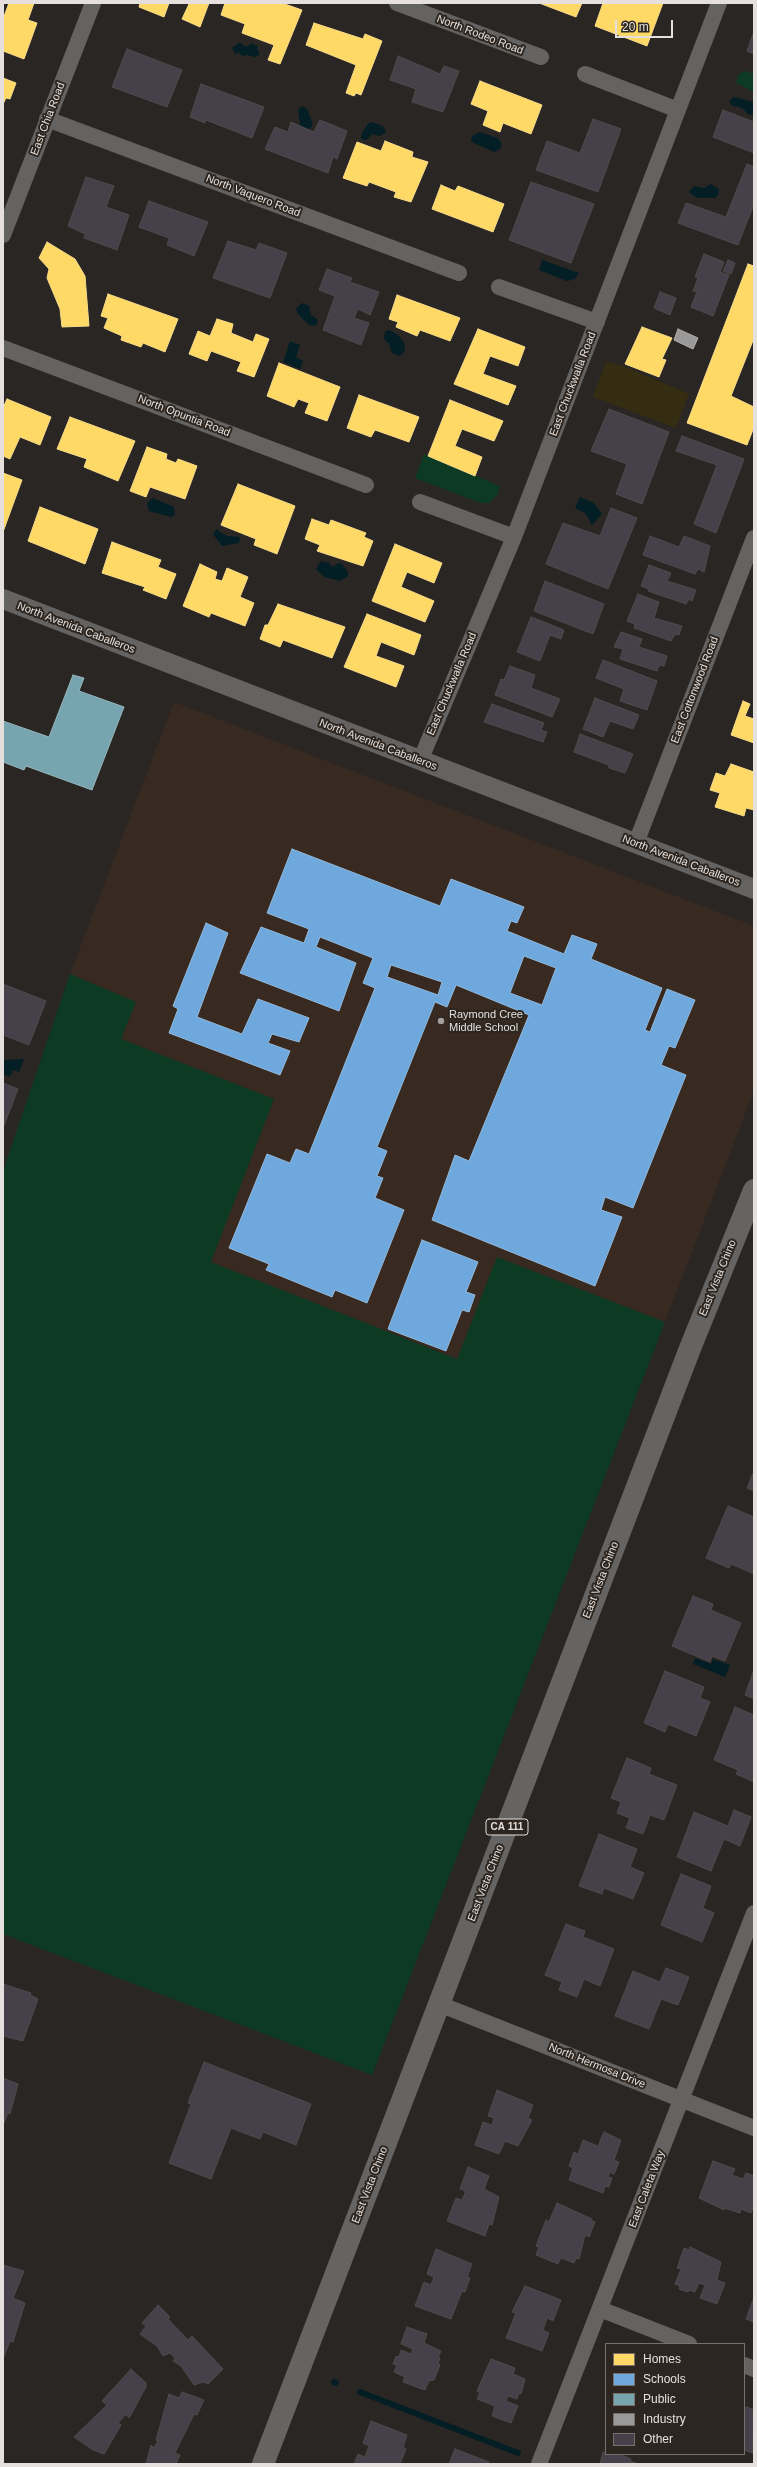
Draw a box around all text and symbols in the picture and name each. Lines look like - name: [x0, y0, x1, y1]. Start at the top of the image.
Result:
- street label: North Rodeo Road: [435, 12, 525, 58]
- scale bar: [617, 12, 675, 38]
- text: 20 m: [622, 20, 649, 34]
- street label: East Chia Road: [28, 81, 68, 157]
- street label: North Vaquero Road: [204, 172, 302, 220]
- street label: East Chuckwalla Road: [547, 330, 599, 438]
- street label: North Opuntia Road: [136, 392, 232, 440]
- street label: North Avenida Caballeros: [15, 599, 137, 657]
- street label: East Chuckwalla Road: [424, 630, 480, 738]
- street label: East Cottonwood Road: [669, 635, 721, 745]
- street label: North Avenida Caballeros: [317, 716, 439, 774]
- street label: North Avenida Caballeros: [620, 832, 742, 890]
- place label: Raymond Cree Middle School: [449, 1008, 523, 1034]
- marker: Raymond Cree Middle School: [436, 1016, 446, 1026]
- street label: East Vista Chino: [697, 1238, 739, 1318]
- street label: East Vista Chino: [580, 1540, 622, 1620]
- road number: CA 111: [486, 1819, 528, 1835]
- street label: East Vista Chino: [465, 1843, 507, 1923]
- street label: North Hermosa Drive: [547, 2041, 647, 2091]
- street label: East Vista Chino: [349, 2145, 391, 2225]
- street label: East Caleta Way: [626, 2149, 668, 2229]
- legend: [605, 2343, 745, 2455]
- text: Homes: [643, 2352, 681, 2366]
- text: Schools: [643, 2372, 686, 2386]
- text: Public: [643, 2392, 676, 2406]
- text: Industry: [643, 2412, 686, 2426]
- text: Other: [643, 2432, 673, 2446]

